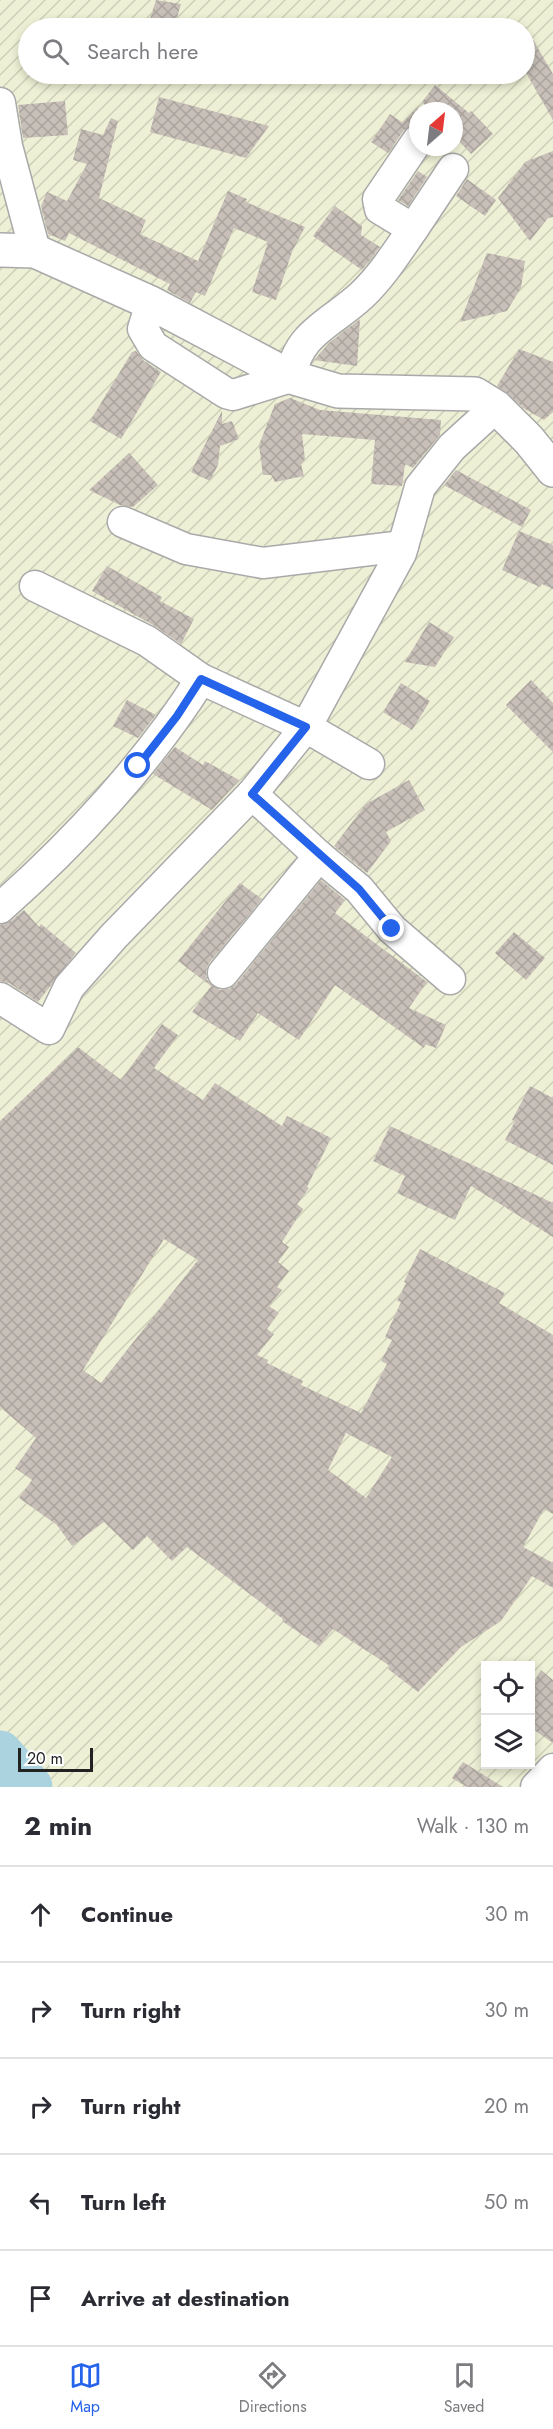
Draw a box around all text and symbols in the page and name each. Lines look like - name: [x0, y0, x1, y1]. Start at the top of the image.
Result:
- search box: [18, 18, 535, 84]
- icon: search: [39, 35, 72, 68]
- text: Search here: [87, 35, 198, 67]
- north arrow: [409, 102, 463, 156]
- route start: [124, 752, 150, 778]
- route end: [378, 915, 404, 941]
- map controls: [481, 1661, 535, 1769]
- button: locate: [481, 1661, 535, 1715]
- button: layers: [481, 1715, 535, 1769]
- scale bar: [18, 1745, 93, 1772]
- text: 20 m: [27, 1747, 63, 1770]
- text: 2 min: [24, 1807, 92, 1845]
- text: Walk · 130 m: [417, 1812, 529, 1841]
- icon: ahead: [24, 1898, 57, 1931]
- text: Continue: [81, 1898, 173, 1930]
- text: 30 m: [484, 1900, 529, 1929]
- icon: right: [24, 1994, 57, 2027]
- text: Turn right: [81, 1994, 181, 2026]
- text: 30 m: [484, 1996, 529, 2025]
- icon: right: [24, 2090, 57, 2123]
- text: Turn right: [81, 2090, 181, 2122]
- text: 20 m: [484, 2092, 529, 2121]
- icon: left: [24, 2186, 57, 2219]
- text: Turn left: [81, 2186, 166, 2218]
- text: 50 m: [484, 2188, 529, 2217]
- icon: arrive: [24, 2282, 57, 2315]
- text: Arrive at destination: [81, 2282, 290, 2314]
- tab: Map: [69, 2359, 102, 2418]
- tab: Directions: [239, 2359, 307, 2418]
- tab: Saved: [444, 2359, 484, 2418]

